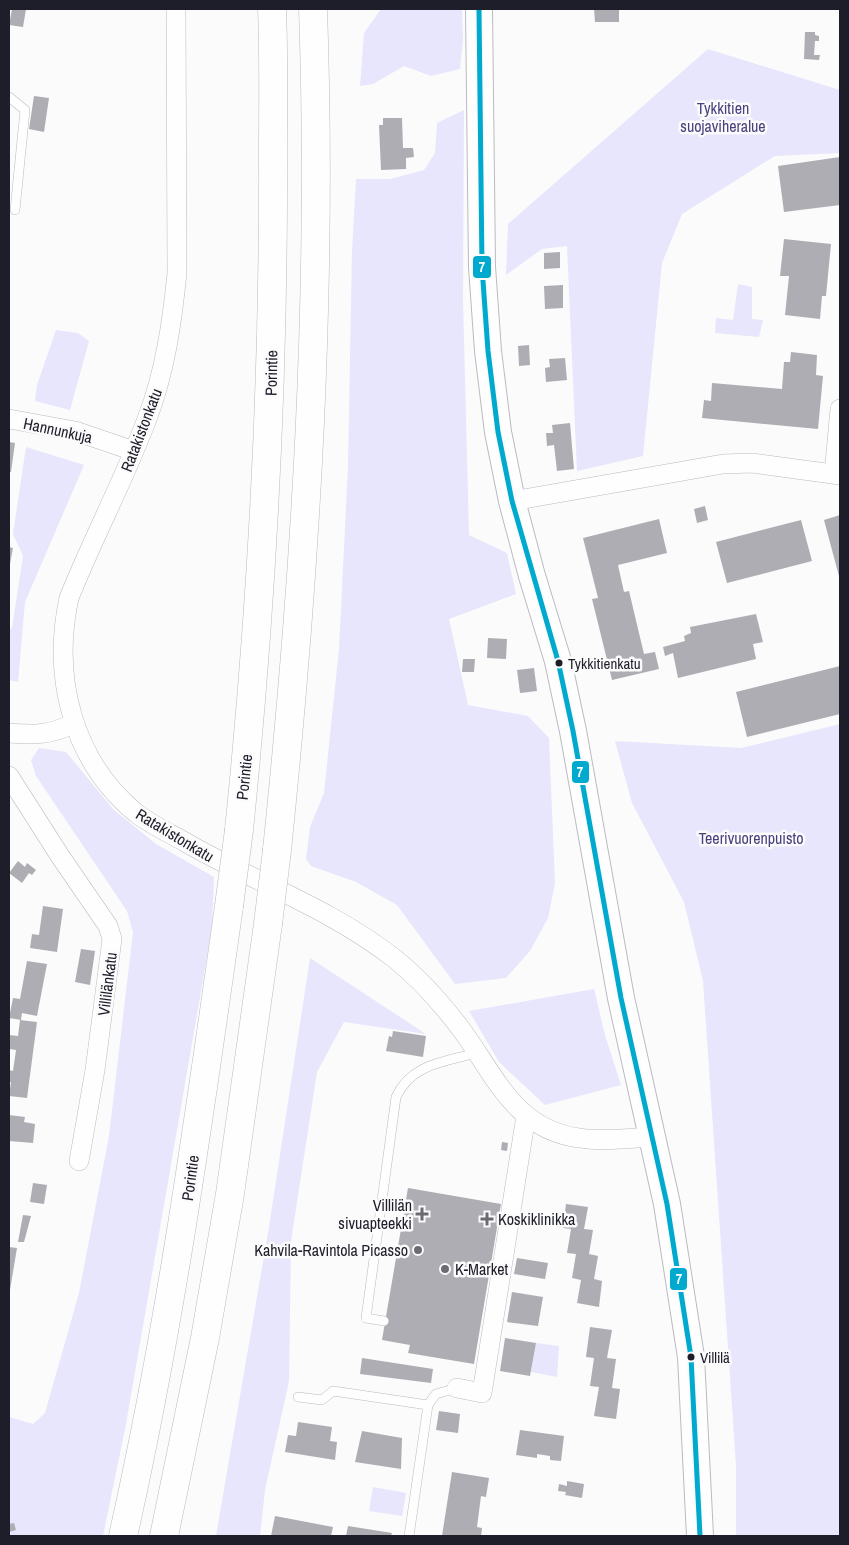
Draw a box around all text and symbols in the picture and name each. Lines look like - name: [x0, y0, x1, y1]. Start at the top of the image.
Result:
- park label: Tykkitien suojaviheralue: [680, 97, 766, 137]
- line badge: 7: [472, 255, 492, 279]
- text: 7: [479, 258, 486, 276]
- street label: Porintie: [260, 350, 282, 396]
- street label: Ratakistonkatu: [115, 385, 167, 475]
- street label: Hannunkuja: [21, 412, 95, 448]
- place label: Tykkitienkatu: [568, 653, 640, 674]
- marker: Tykkitienkatu: [554, 658, 564, 668]
- street label: Porintie: [231, 753, 257, 801]
- line badge: 7: [571, 760, 590, 784]
- text: 7: [577, 763, 584, 781]
- street label: Ratakistonkatu: [132, 803, 218, 867]
- park label: Teerivuorenpuisto: [698, 827, 804, 849]
- street label: Villilänkatu: [92, 951, 122, 1017]
- street label: Porintie: [176, 1154, 204, 1202]
- place label: Villilän sivuapteekki: [338, 1194, 412, 1234]
- marker: Villilän sivuapteekki: [416, 1208, 428, 1220]
- place label: Koskiklinikka: [498, 1208, 576, 1230]
- marker: Koskiklinikka: [480, 1212, 494, 1226]
- place label: Kahvila-Ravintola Picasso: [254, 1239, 408, 1261]
- marker: Kahvila-Ravintola Picasso: [412, 1244, 424, 1256]
- place label: K-Market: [455, 1258, 509, 1280]
- marker: K-Market: [439, 1263, 451, 1275]
- line badge: 7: [669, 1267, 688, 1291]
- text: 7: [676, 1270, 683, 1288]
- place label: Villilä: [700, 1347, 730, 1368]
- marker: Villilä: [686, 1352, 696, 1362]

